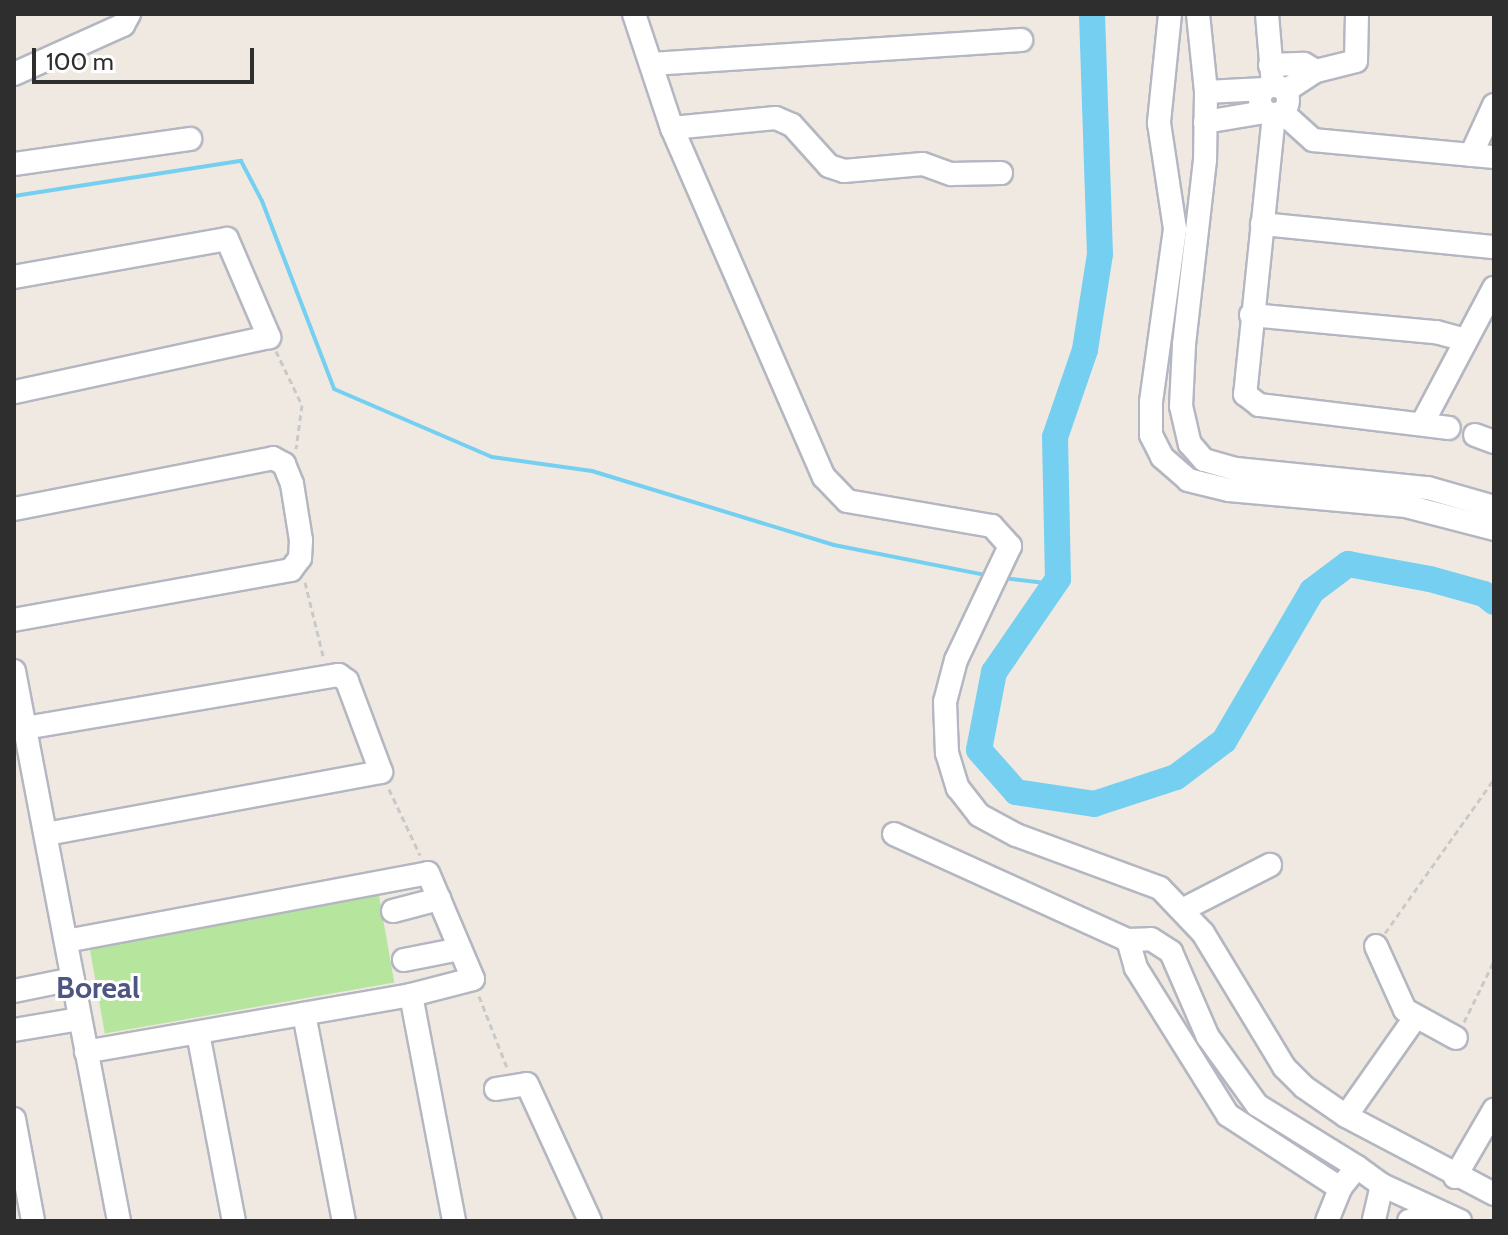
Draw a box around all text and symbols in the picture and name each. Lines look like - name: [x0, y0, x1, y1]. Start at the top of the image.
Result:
- scale bar: [36, 32, 258, 82]
- text: 100 m: [46, 47, 114, 76]
- district label: Boreal: [56, 970, 140, 1006]

